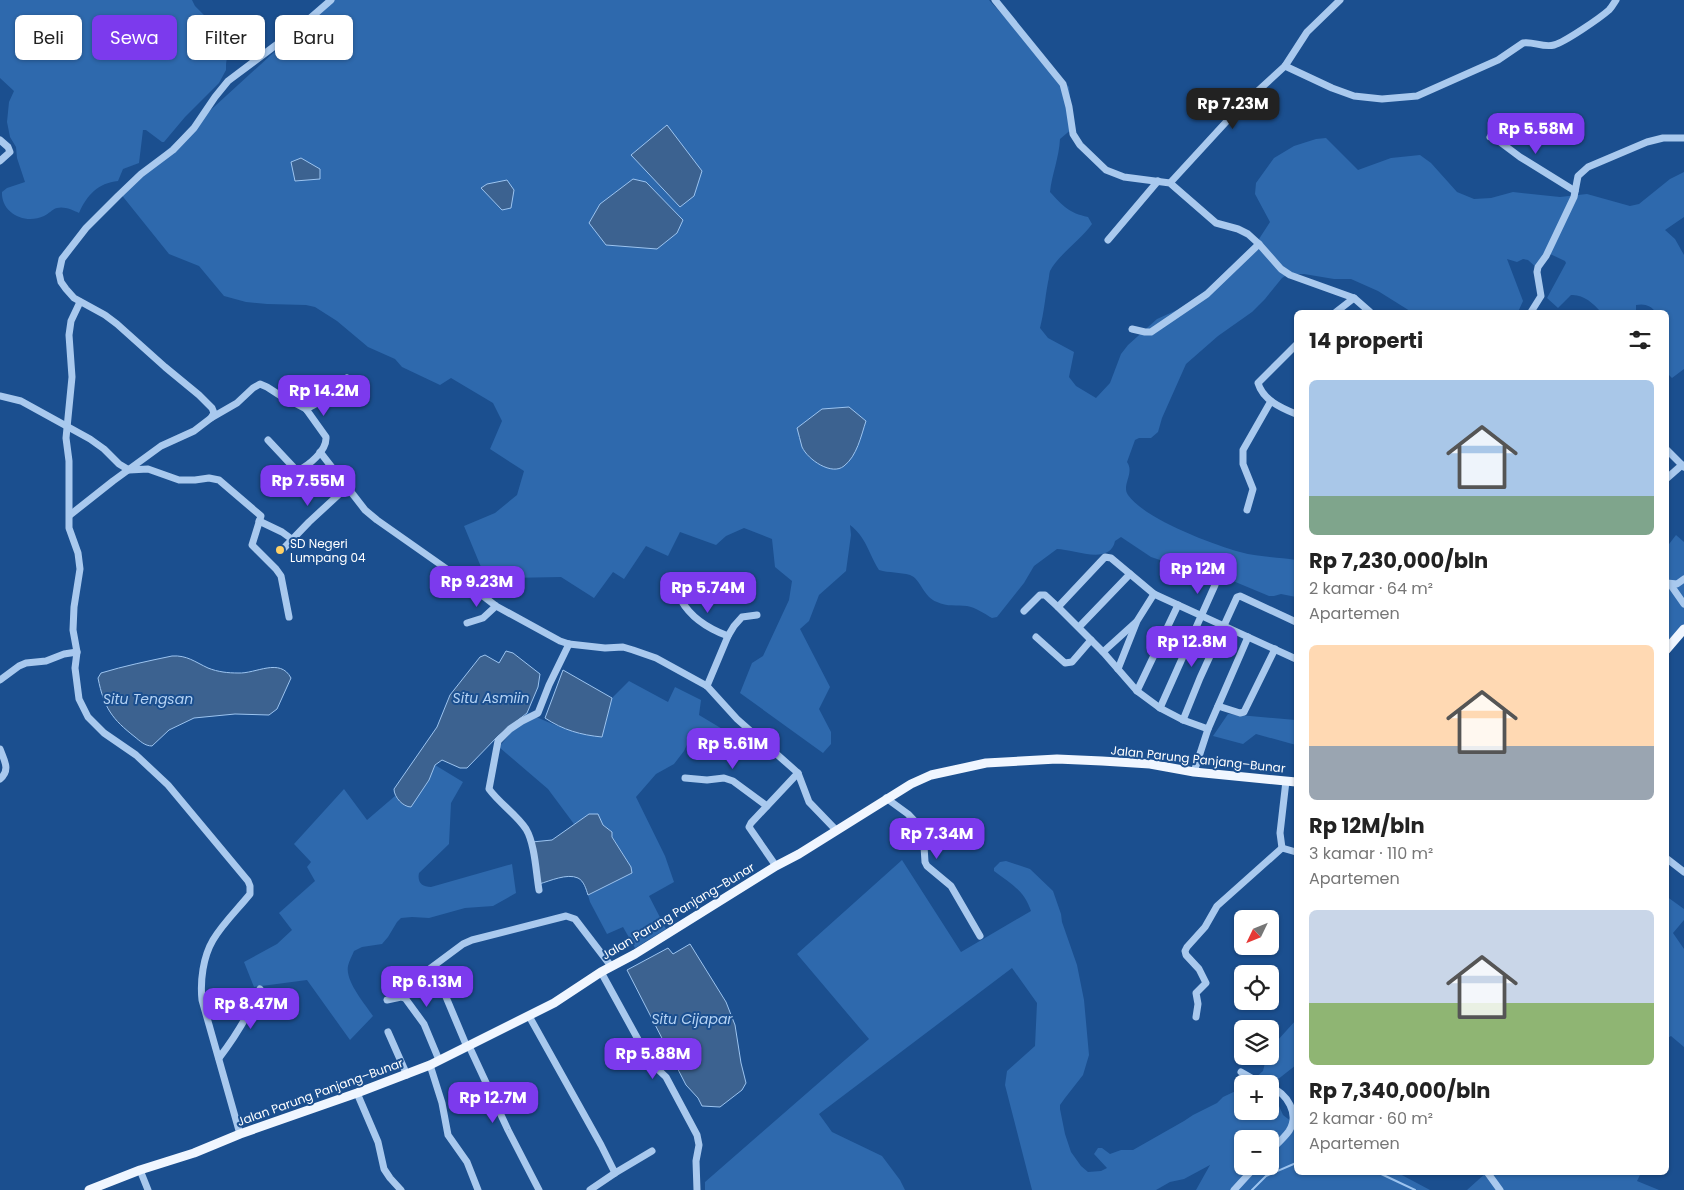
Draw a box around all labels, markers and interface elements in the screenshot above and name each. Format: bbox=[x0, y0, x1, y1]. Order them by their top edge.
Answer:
chip: Beli bbox=[15, 15, 82, 60]
chip: Sewa bbox=[92, 15, 177, 60]
chip: Filter bbox=[187, 15, 265, 60]
chip: Baru bbox=[275, 15, 353, 60]
pin: Rp 7.23M bbox=[1181, 88, 1285, 130]
text: Rp 7.23M bbox=[1197, 92, 1269, 115]
pin: Rp 5.58M bbox=[1484, 112, 1588, 155]
text: Rp 5.58M bbox=[1498, 117, 1574, 140]
text: 14 properti bbox=[1309, 326, 1423, 355]
icon: filters bbox=[1626, 326, 1654, 354]
pin: Rp 14.2M bbox=[272, 374, 376, 417]
text: Rp 14.2M bbox=[289, 379, 359, 402]
icon: home bbox=[1437, 412, 1527, 502]
pin: Rp 7.55M bbox=[256, 464, 360, 507]
text: Rp 7.55M bbox=[271, 469, 345, 492]
place label: SD Negeri Lumpang 04 bbox=[290, 535, 366, 566]
marker: SD Negeri Lumpang 04 bbox=[274, 544, 286, 556]
text: Rp 7,230,000/bln bbox=[1309, 546, 1488, 575]
pin: Rp 12M bbox=[1157, 552, 1239, 595]
text: Rp 12M bbox=[1171, 557, 1225, 580]
pin: Rp 9.23M bbox=[425, 566, 529, 608]
text: Rp 9.23M bbox=[441, 570, 513, 593]
pin: Rp 5.74M bbox=[656, 572, 760, 614]
text: Rp 5.74M bbox=[671, 576, 745, 599]
text: 2 kamar · 64 m² bbox=[1309, 577, 1433, 600]
text: Apartemen bbox=[1309, 602, 1400, 625]
pin: Rp 12.8M bbox=[1140, 626, 1244, 668]
text: Rp 12.8M bbox=[1157, 630, 1227, 653]
icon: home bbox=[1437, 677, 1527, 767]
water label: Situ Asmiin bbox=[453, 688, 529, 708]
water label: Situ Tengsan bbox=[103, 689, 193, 709]
pin: Rp 5.61M bbox=[681, 728, 785, 770]
text: Rp 5.61M bbox=[698, 732, 768, 755]
street label: Jalan Parung Panjang–Bunar bbox=[1110, 741, 1287, 777]
text: Rp 12M/bln bbox=[1309, 811, 1425, 840]
pin: Rp 7.34M bbox=[885, 818, 989, 860]
text: Rp 7.34M bbox=[901, 822, 973, 845]
text: 3 kamar · 110 m² bbox=[1309, 842, 1433, 865]
street label: Jalan Parung Panjang–Bunar bbox=[598, 858, 758, 964]
text: Apartemen bbox=[1309, 867, 1400, 890]
north arrow bbox=[1234, 910, 1279, 955]
map controls bbox=[1234, 910, 1279, 1175]
icon: home bbox=[1437, 942, 1527, 1032]
button: locate bbox=[1234, 965, 1279, 1010]
pin: Rp 6.13M bbox=[375, 966, 479, 1008]
text: Rp 6.13M bbox=[392, 970, 462, 993]
pin: Rp 8.47M bbox=[199, 988, 303, 1030]
text: Rp 8.47M bbox=[214, 992, 288, 1015]
water label: Situ Cijapar bbox=[651, 1009, 733, 1029]
button: layers bbox=[1234, 1020, 1279, 1065]
pin: Rp 5.88M bbox=[601, 1038, 705, 1080]
text: Rp 5.88M bbox=[615, 1042, 691, 1065]
street label: Jalan Parung Panjang–Bunar bbox=[235, 1054, 406, 1130]
button: + bbox=[1234, 1075, 1279, 1120]
text: Rp 7,340,000/bln bbox=[1309, 1076, 1491, 1105]
pin: Rp 12.7M bbox=[441, 1082, 545, 1124]
text: Rp 12.7M bbox=[459, 1086, 527, 1109]
text: 2 kamar · 60 m² bbox=[1309, 1107, 1433, 1130]
button: − bbox=[1234, 1130, 1279, 1175]
text: Apartemen bbox=[1309, 1132, 1400, 1155]

